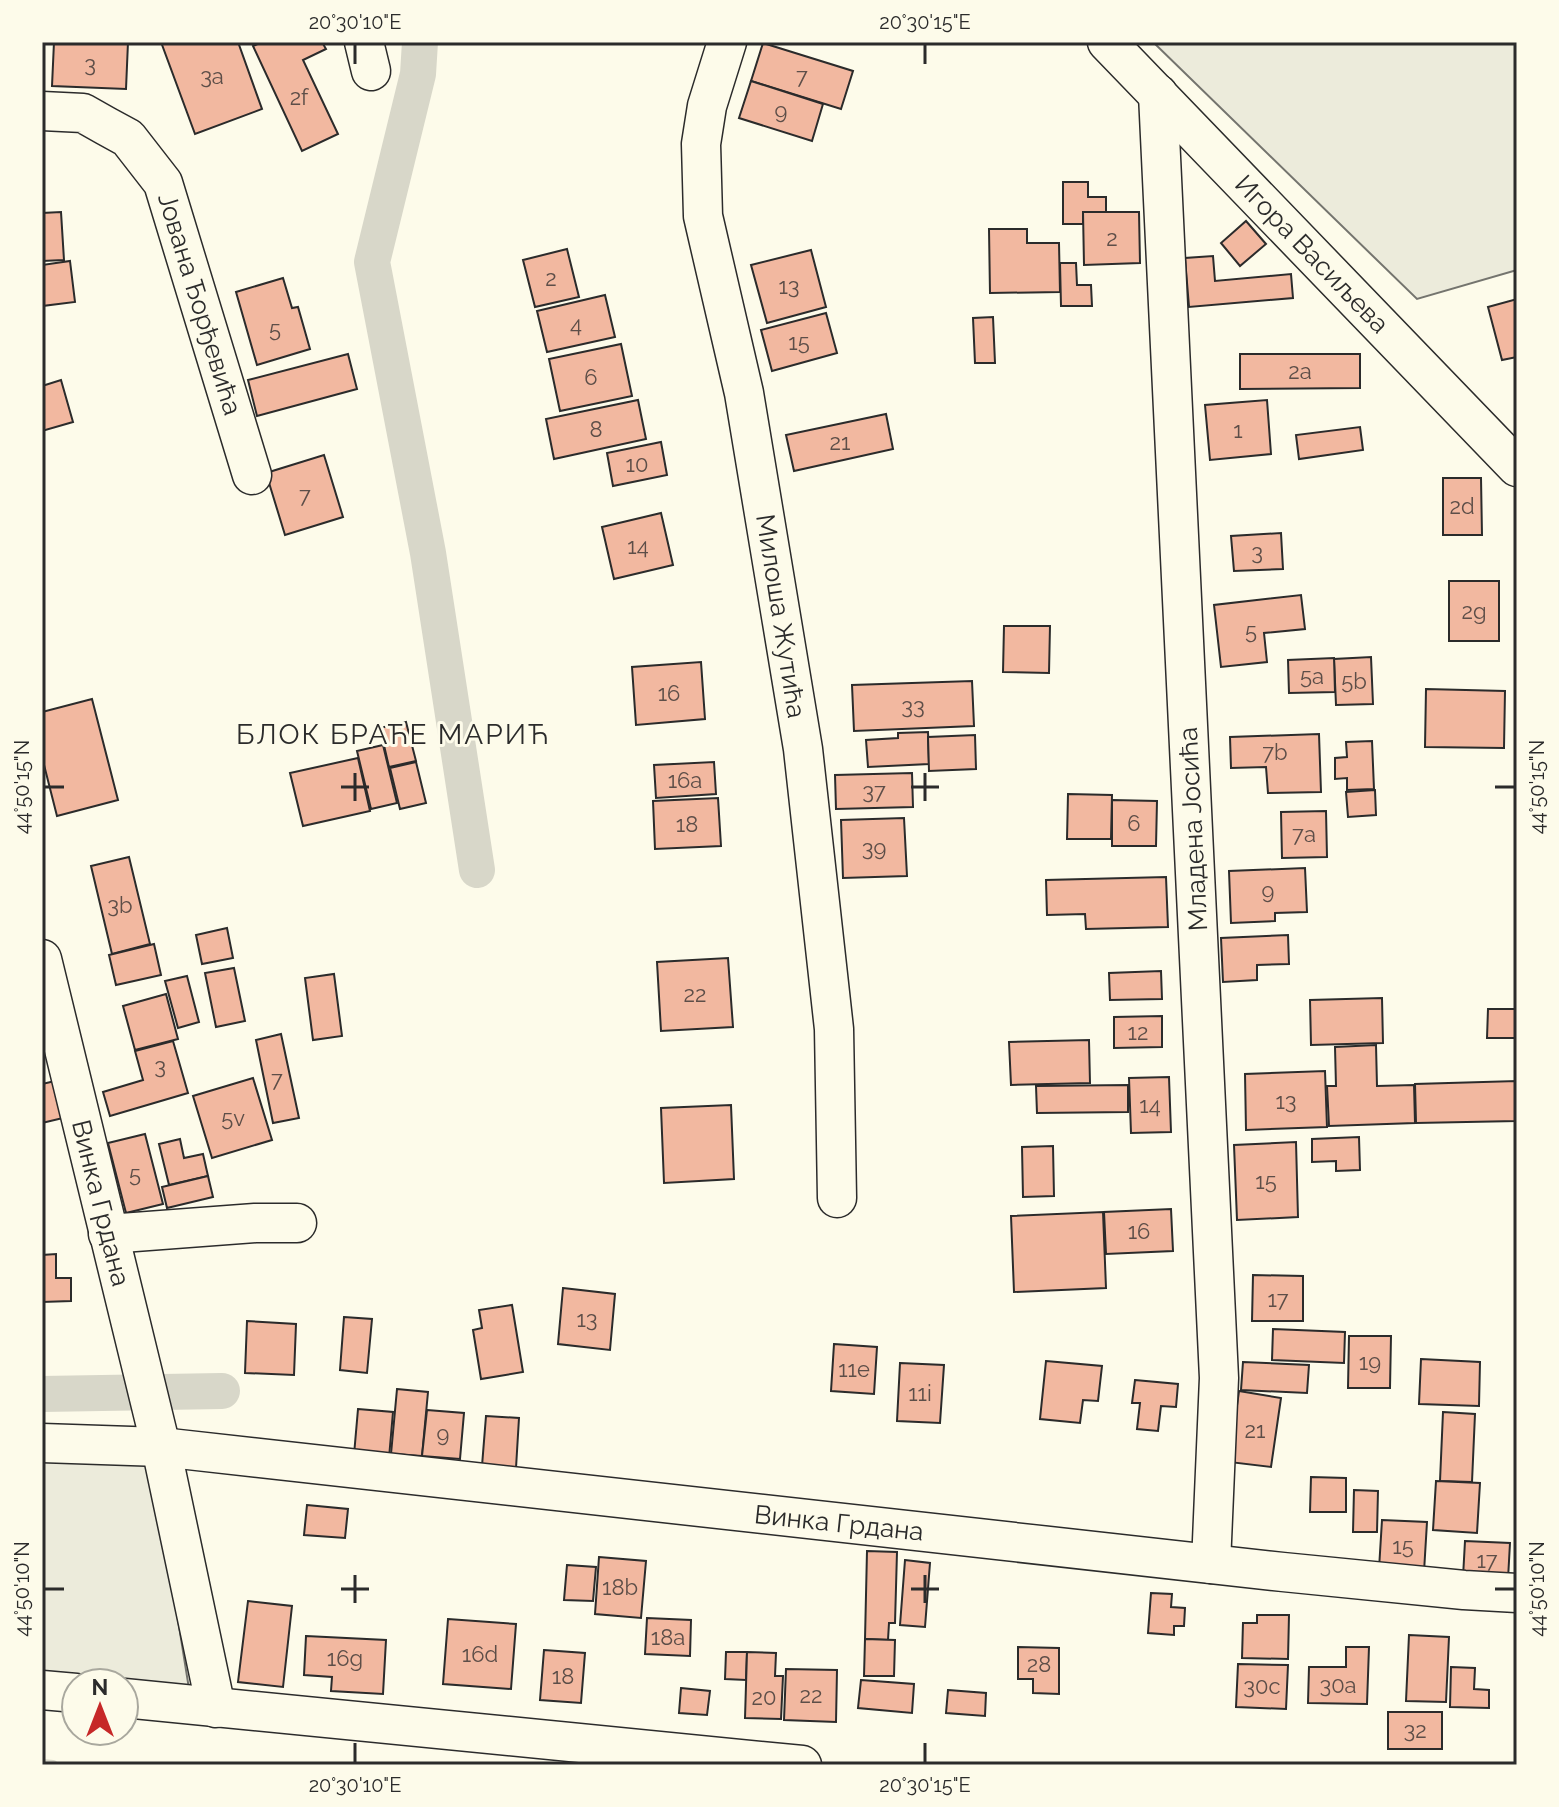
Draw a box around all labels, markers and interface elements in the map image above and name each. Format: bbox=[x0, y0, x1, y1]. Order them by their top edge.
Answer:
text: 20°30'10"E bbox=[309, 10, 401, 34]
text: 20°30'15"E bbox=[879, 10, 971, 34]
house number: 3 bbox=[84, 51, 96, 77]
house number: 3a bbox=[200, 63, 224, 89]
house number: 7 bbox=[796, 63, 808, 89]
house number: 2f bbox=[290, 84, 309, 110]
house number: 9 bbox=[775, 98, 787, 124]
street label: Игора Васиљева bbox=[1229, 169, 1395, 339]
street label: Јована Ђорђевића bbox=[152, 189, 248, 419]
house number: 2 bbox=[1106, 225, 1118, 251]
house number: 2 bbox=[545, 265, 557, 291]
house number: 13 bbox=[778, 273, 800, 299]
house number: 4 bbox=[570, 311, 582, 337]
house number: 5 bbox=[269, 316, 281, 342]
house number: 15 bbox=[788, 329, 810, 355]
house number: 2a bbox=[1288, 358, 1312, 384]
house number: 6 bbox=[584, 364, 598, 390]
house number: 8 bbox=[589, 416, 603, 442]
house number: 1 bbox=[1233, 417, 1243, 443]
house number: 21 bbox=[830, 429, 850, 455]
house number: 10 bbox=[626, 451, 648, 477]
house number: 7 bbox=[299, 482, 311, 508]
house number: 2d bbox=[1449, 493, 1475, 519]
street label: Милоша Жутића bbox=[750, 512, 812, 720]
house number: 14 bbox=[627, 533, 649, 559]
house number: 3 bbox=[1251, 539, 1263, 565]
house number: 2g bbox=[1461, 598, 1487, 624]
house number: 5 bbox=[1245, 618, 1257, 644]
house number: 5a bbox=[1300, 663, 1324, 689]
house number: 5b bbox=[1341, 668, 1367, 694]
house number: 16 bbox=[658, 680, 680, 706]
house number: 33 bbox=[901, 693, 925, 719]
district label: БЛОК БРАЋЕ МАРИЋ bbox=[236, 718, 550, 751]
street label: Младена Јосића bbox=[1173, 726, 1213, 932]
house number: 7b bbox=[1262, 739, 1288, 765]
text: 44°50'15"N bbox=[10, 740, 34, 834]
text: 44°50'15"N bbox=[1525, 740, 1549, 834]
house number: 16a bbox=[668, 767, 702, 793]
house number: 37 bbox=[862, 778, 886, 804]
house number: 6 bbox=[1127, 810, 1141, 836]
house number: 18 bbox=[676, 811, 698, 837]
house number: 7a bbox=[1292, 821, 1316, 847]
house number: 39 bbox=[862, 835, 886, 861]
house number: 9 bbox=[1262, 878, 1274, 904]
house number: 3b bbox=[107, 892, 133, 918]
house number: 22 bbox=[684, 981, 706, 1007]
house number: 12 bbox=[1128, 1019, 1148, 1045]
house number: 3 bbox=[154, 1053, 166, 1079]
house number: 7 bbox=[271, 1066, 283, 1092]
house number: 13 bbox=[1275, 1088, 1297, 1114]
house number: 14 bbox=[1139, 1092, 1161, 1118]
house number: 5v bbox=[221, 1105, 245, 1131]
street label: Винка Грдана bbox=[66, 1117, 136, 1289]
house number: 5 bbox=[129, 1161, 141, 1187]
house number: 15 bbox=[1255, 1168, 1277, 1194]
house number: 16 bbox=[1128, 1218, 1150, 1244]
house number: 17 bbox=[1267, 1286, 1289, 1312]
house number: 13 bbox=[576, 1306, 598, 1332]
house number: 19 bbox=[1359, 1349, 1381, 1375]
house number: 11e bbox=[838, 1356, 870, 1382]
house number: 11i bbox=[908, 1380, 932, 1406]
house number: 21 bbox=[1245, 1417, 1265, 1443]
house number: 9 bbox=[437, 1421, 449, 1447]
street label: Винка Грдана bbox=[753, 1499, 925, 1547]
house number: 15 bbox=[1392, 1533, 1414, 1559]
text: 44°50'10"N bbox=[10, 1541, 34, 1637]
text: 44°50'10"N bbox=[1525, 1541, 1549, 1637]
house number: 17 bbox=[1476, 1547, 1498, 1573]
house number: 18b bbox=[602, 1574, 638, 1600]
house number: 18a bbox=[651, 1624, 685, 1650]
house number: 16d bbox=[462, 1641, 498, 1667]
house number: 16g bbox=[327, 1645, 363, 1671]
house number: 28 bbox=[1027, 1651, 1051, 1677]
house number: 18 bbox=[552, 1663, 574, 1689]
north arrow bbox=[60, 1667, 140, 1747]
house number: 30a bbox=[1319, 1672, 1357, 1698]
house number: 30c bbox=[1243, 1673, 1281, 1699]
text: N bbox=[92, 1674, 108, 1700]
house number: 22 bbox=[800, 1682, 822, 1708]
house number: 20 bbox=[752, 1684, 776, 1710]
house number: 32 bbox=[1403, 1717, 1427, 1743]
text: 20°30'10"E bbox=[309, 1773, 401, 1797]
text: 20°30'15"E bbox=[879, 1773, 971, 1797]

